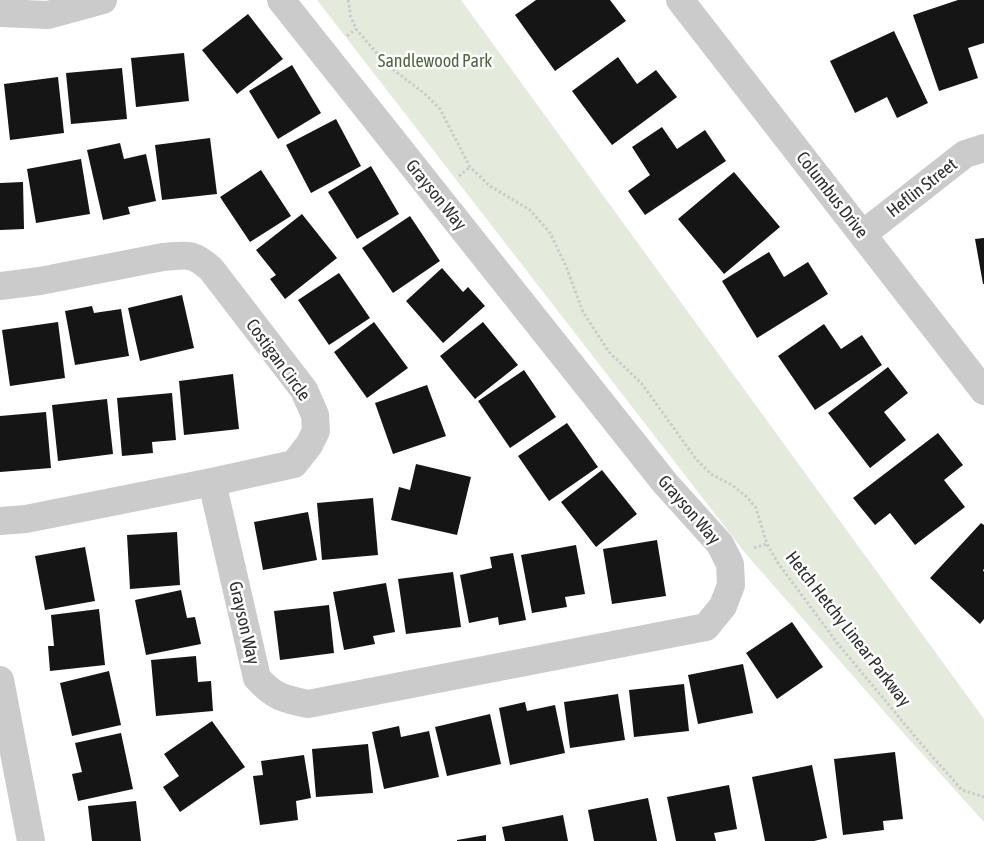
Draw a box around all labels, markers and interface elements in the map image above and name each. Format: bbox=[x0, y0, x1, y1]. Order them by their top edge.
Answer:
park label: Sandlewood Park bbox=[378, 50, 492, 72]
street label: Columbus Drive bbox=[791, 147, 873, 243]
street label: Heflin Street bbox=[883, 154, 961, 222]
street label: Grayson Way bbox=[401, 155, 471, 235]
street label: Costigan Circle bbox=[241, 315, 315, 405]
street label: Grayson Way bbox=[653, 471, 725, 549]
street label: Hetch Hetchy Linear Parkway bbox=[781, 547, 915, 711]
street label: Grayson Way bbox=[224, 579, 264, 667]

